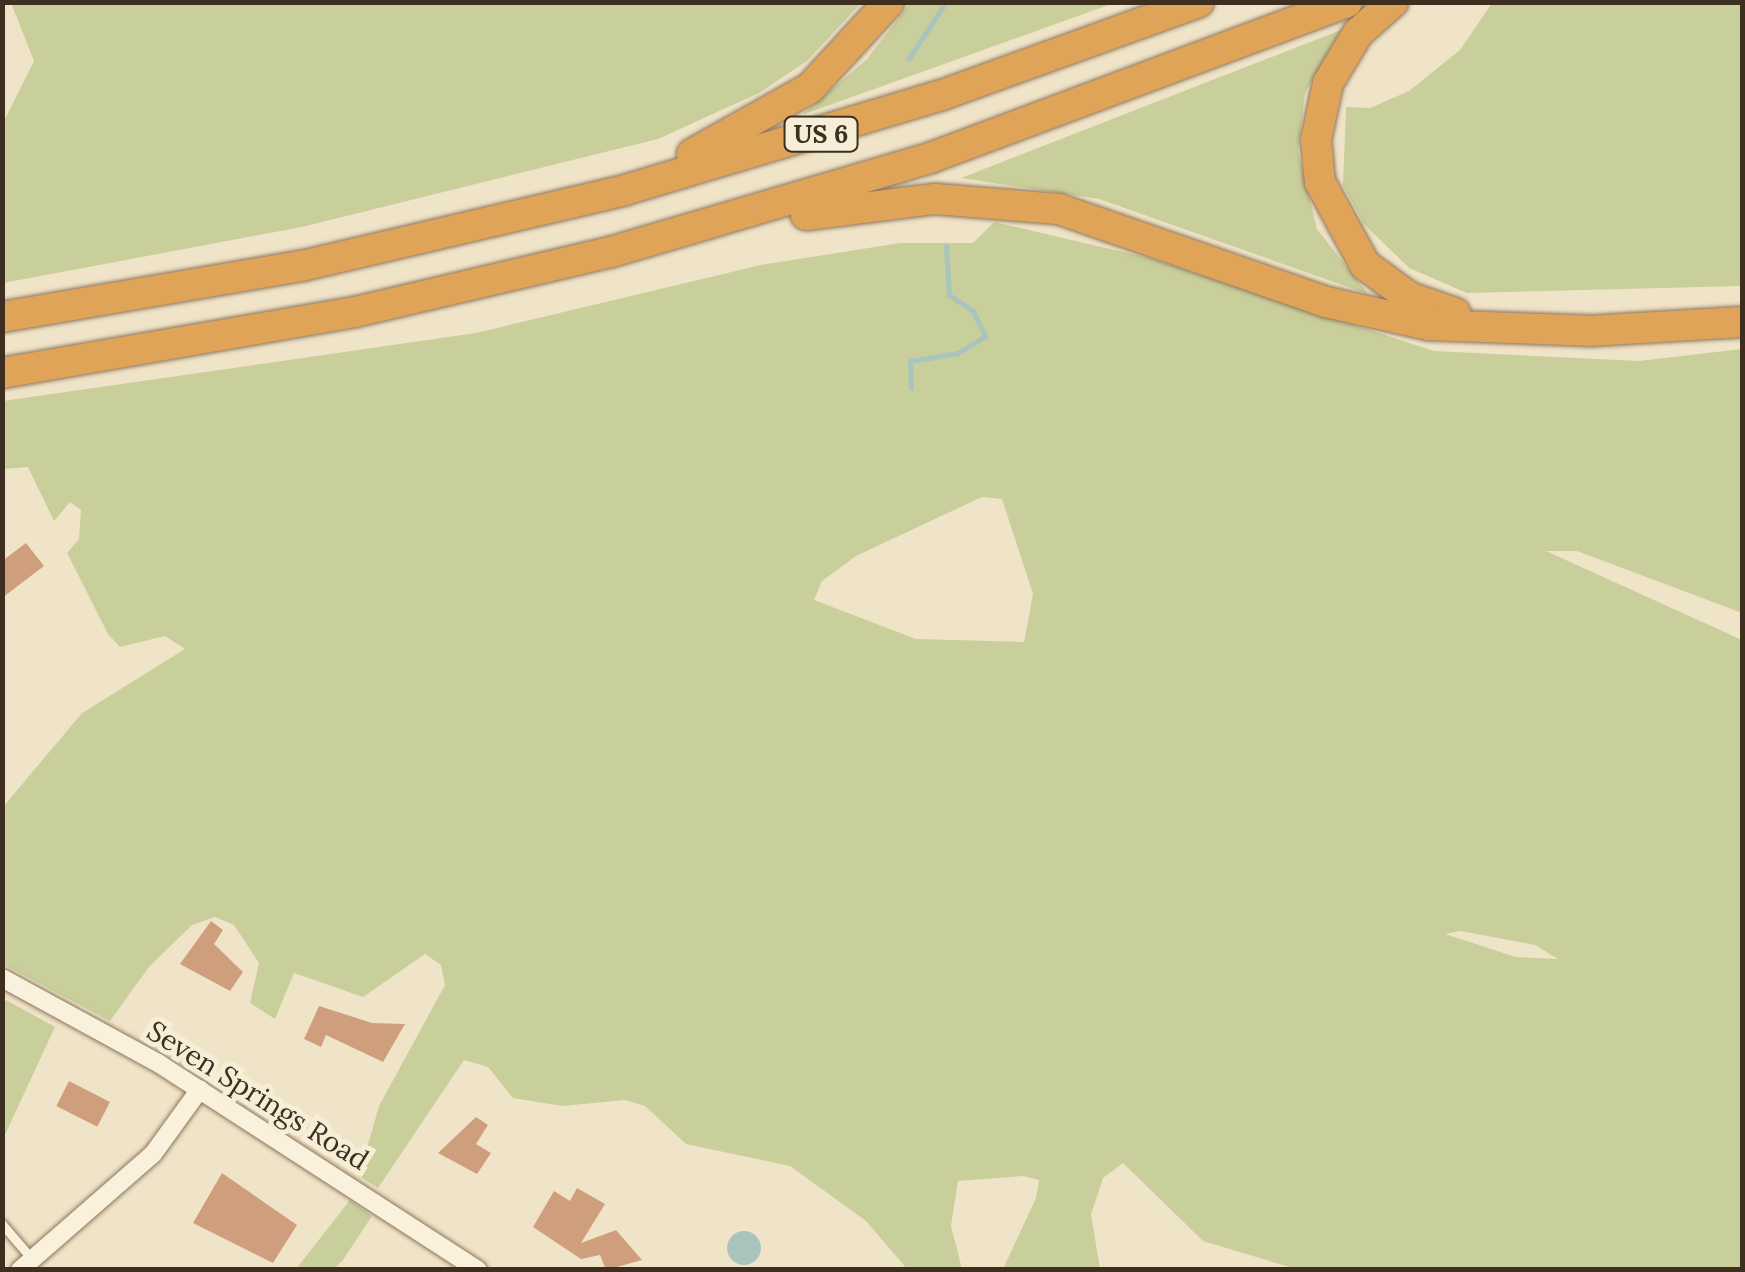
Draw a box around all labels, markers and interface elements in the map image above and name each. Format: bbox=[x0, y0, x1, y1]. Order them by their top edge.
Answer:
road number: US 6 bbox=[784, 114, 858, 154]
street label: Seven Springs Road bbox=[141, 1013, 375, 1177]

